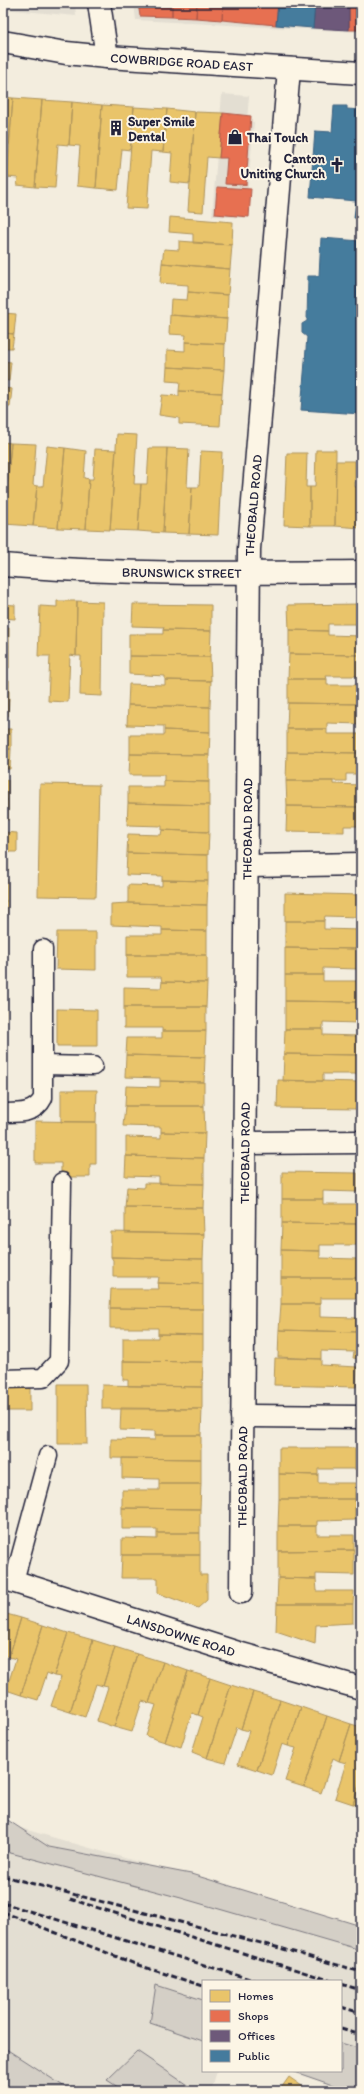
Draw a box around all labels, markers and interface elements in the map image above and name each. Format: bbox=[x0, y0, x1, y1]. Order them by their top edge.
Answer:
street label: COWBRIDGE ROAD EAST bbox=[110, 50, 254, 74]
place label: Super Smile Dental bbox=[128, 114, 195, 144]
building icon: Super Smile Dental bbox=[107, 119, 125, 137]
shop icon: Thai Touch bbox=[226, 128, 244, 146]
place label: Thai Touch bbox=[246, 130, 308, 145]
place label: Canton Uniting Church bbox=[240, 151, 326, 182]
church icon: Canton Uniting Church bbox=[328, 156, 346, 174]
street label: THEOBALD ROAD bbox=[242, 453, 265, 556]
street label: BRUNSWICK STREET bbox=[122, 564, 242, 581]
street label: THEOBALD ROAD bbox=[239, 778, 255, 880]
street label: THEOBALD ROAD bbox=[237, 1102, 253, 1204]
street label: THEOBALD ROAD bbox=[234, 1426, 250, 1528]
street label: LANSDOWNE ROAD bbox=[125, 1611, 237, 1660]
legend bbox=[202, 1980, 342, 2072]
text: Homes bbox=[238, 1989, 274, 2003]
text: Shops bbox=[238, 2009, 269, 2023]
text: Offices bbox=[238, 2029, 275, 2043]
text: Public bbox=[238, 2049, 270, 2063]

